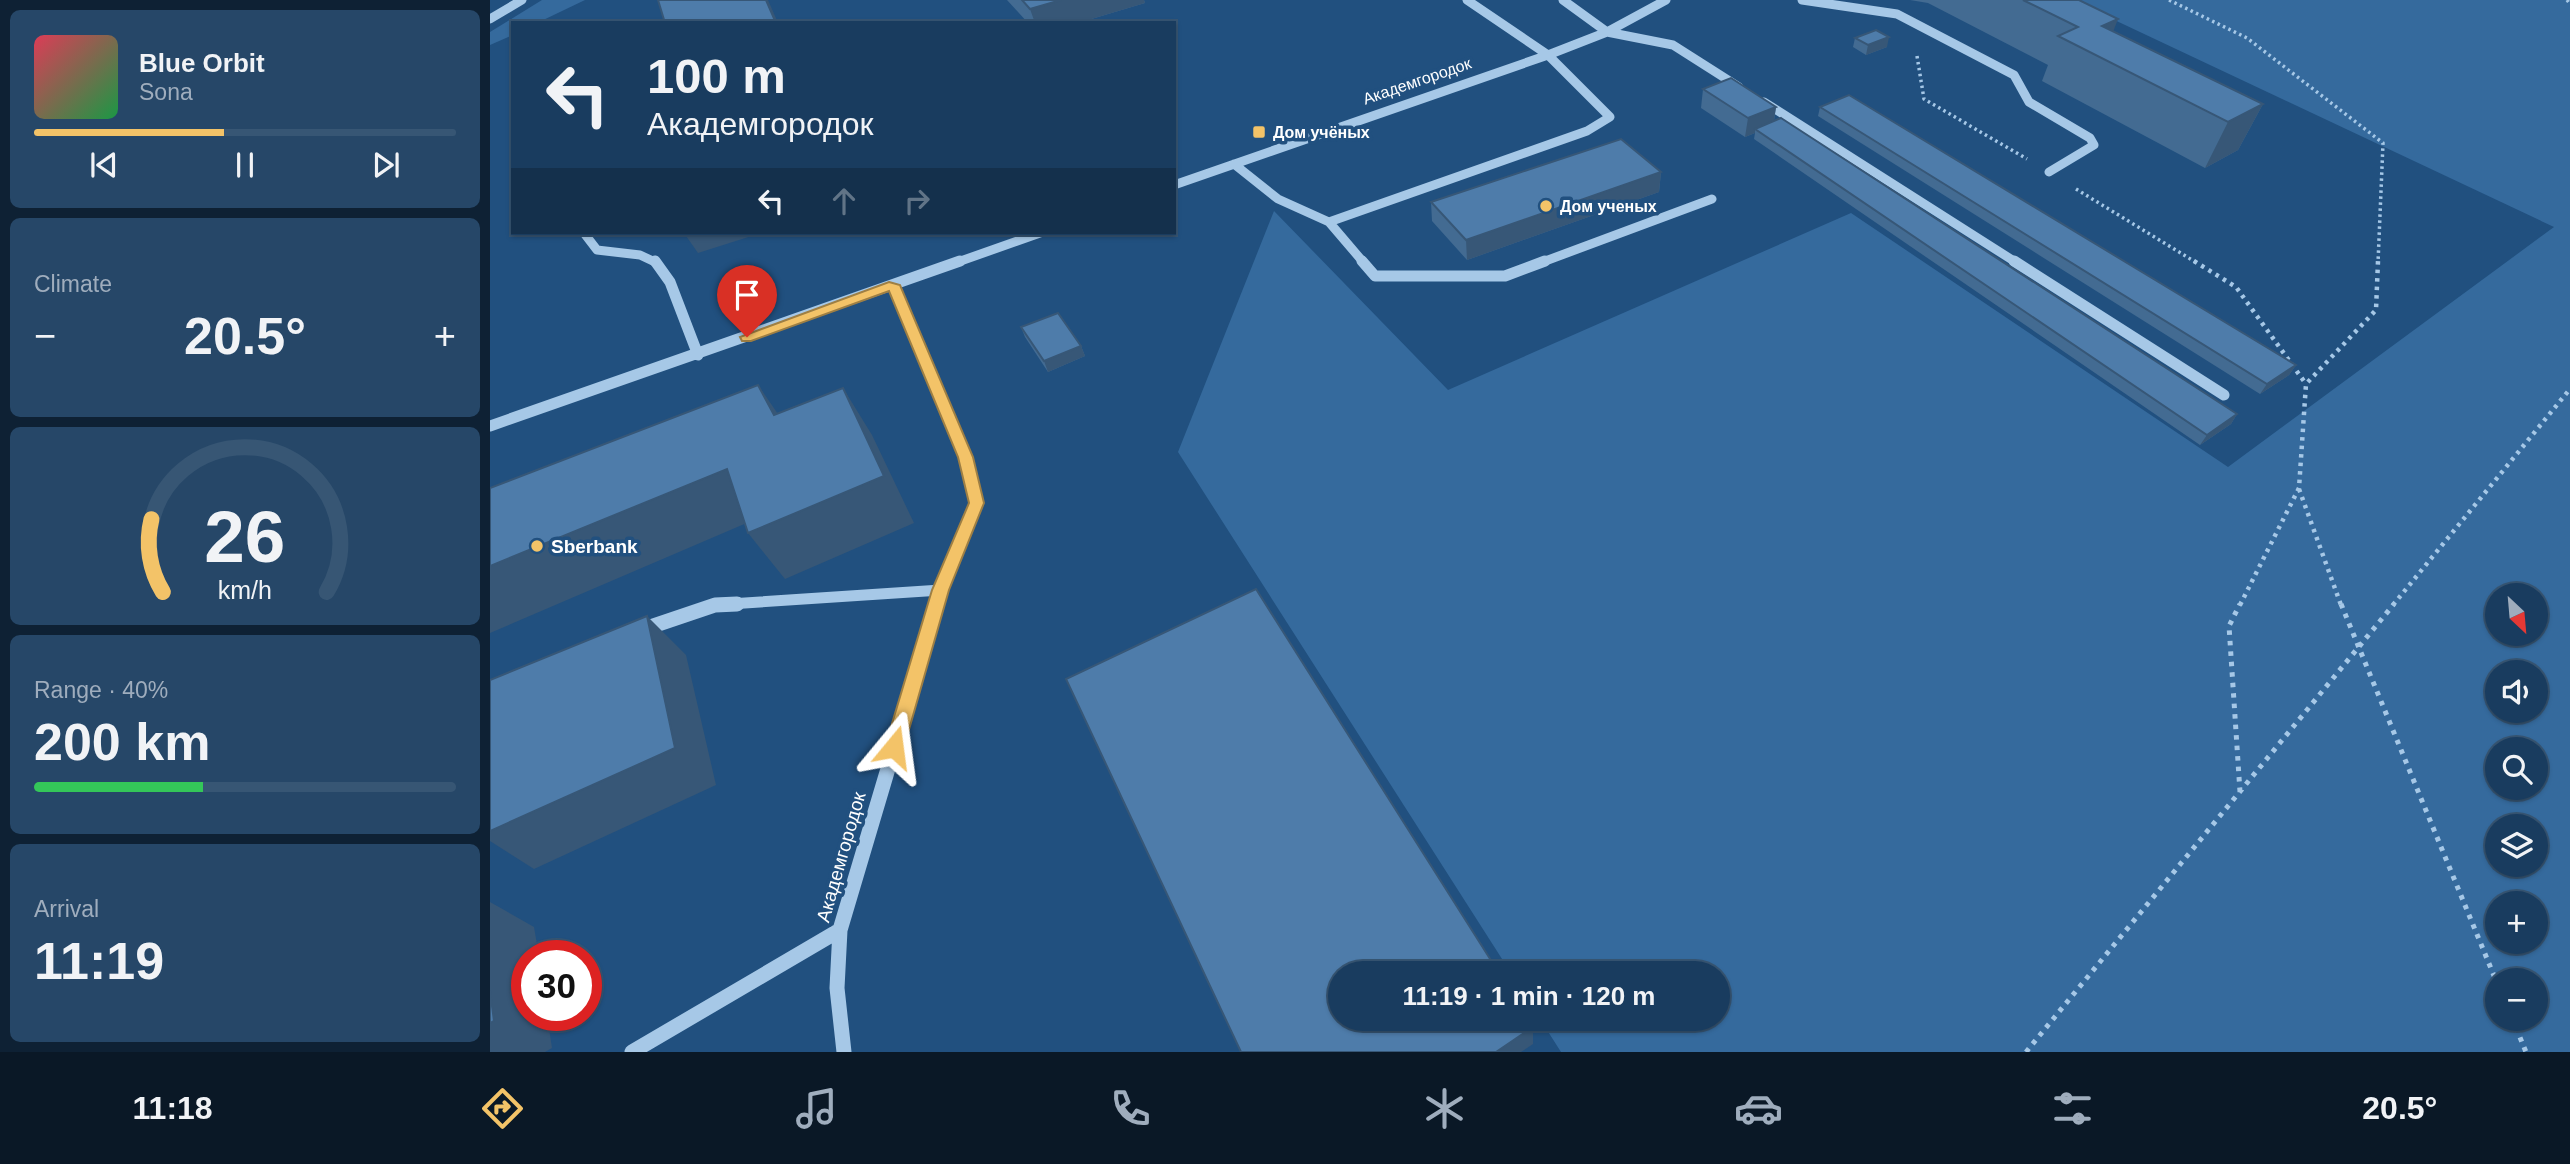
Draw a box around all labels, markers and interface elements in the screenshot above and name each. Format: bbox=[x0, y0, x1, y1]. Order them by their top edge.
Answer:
text: Blue Orbit bbox=[139, 48, 265, 78]
icon: left bbox=[532, 49, 623, 140]
text: 100 m bbox=[647, 49, 786, 103]
street label: Академгородок bbox=[1361, 54, 1474, 107]
text: Sona bbox=[139, 79, 193, 105]
text: Академгородок bbox=[647, 106, 873, 142]
marker: Дом учёных bbox=[1251, 124, 1267, 140]
place label: Дом учёных bbox=[1273, 124, 1370, 141]
icon: previous bbox=[85, 146, 123, 184]
icon: pause bbox=[226, 146, 264, 184]
icon: next bbox=[367, 146, 405, 184]
icon: left bbox=[752, 182, 790, 220]
icon: ahead bbox=[825, 182, 863, 220]
icon: right bbox=[898, 182, 936, 220]
marker: Дом ученых bbox=[1538, 198, 1554, 214]
place label: Дом ученых bbox=[1560, 198, 1657, 215]
pin bbox=[717, 265, 777, 337]
text: Climate bbox=[34, 271, 112, 297]
icon: arrive bbox=[728, 276, 766, 314]
text: 20.5° bbox=[184, 307, 306, 365]
text: − bbox=[34, 315, 56, 357]
text: + bbox=[434, 315, 456, 357]
text: 26 bbox=[205, 496, 285, 577]
place label: Sberbank bbox=[551, 536, 638, 557]
marker: Sberbank bbox=[529, 538, 545, 554]
text: km/h bbox=[218, 576, 272, 604]
north arrow bbox=[2485, 583, 2548, 646]
map controls bbox=[2485, 583, 2548, 1031]
button: sound bbox=[2485, 660, 2548, 723]
text: Range · 40% bbox=[34, 677, 168, 703]
position arrow bbox=[857, 710, 931, 784]
text: 200 km bbox=[34, 713, 210, 771]
button: search bbox=[2485, 737, 2548, 800]
street label: Академгородок bbox=[812, 789, 870, 925]
button: layers bbox=[2485, 814, 2548, 877]
button: + bbox=[2485, 891, 2548, 954]
text: Arrival bbox=[34, 896, 99, 922]
text: 11:19 bbox=[34, 932, 164, 990]
speed limit sign: 30 bbox=[511, 940, 602, 1031]
button: − bbox=[2485, 968, 2548, 1031]
text: 11:19 · 1 min · 120 m bbox=[1403, 981, 1655, 1011]
icon: directions bbox=[478, 1084, 527, 1133]
icon: music bbox=[792, 1084, 841, 1133]
icon: phone bbox=[1106, 1084, 1155, 1133]
icon: climate bbox=[1420, 1084, 1469, 1133]
icon: car bbox=[1734, 1084, 1783, 1133]
icon: filters bbox=[2048, 1084, 2097, 1133]
text: 11:18 bbox=[133, 1090, 213, 1126]
text: 20.5° bbox=[2362, 1090, 2437, 1126]

